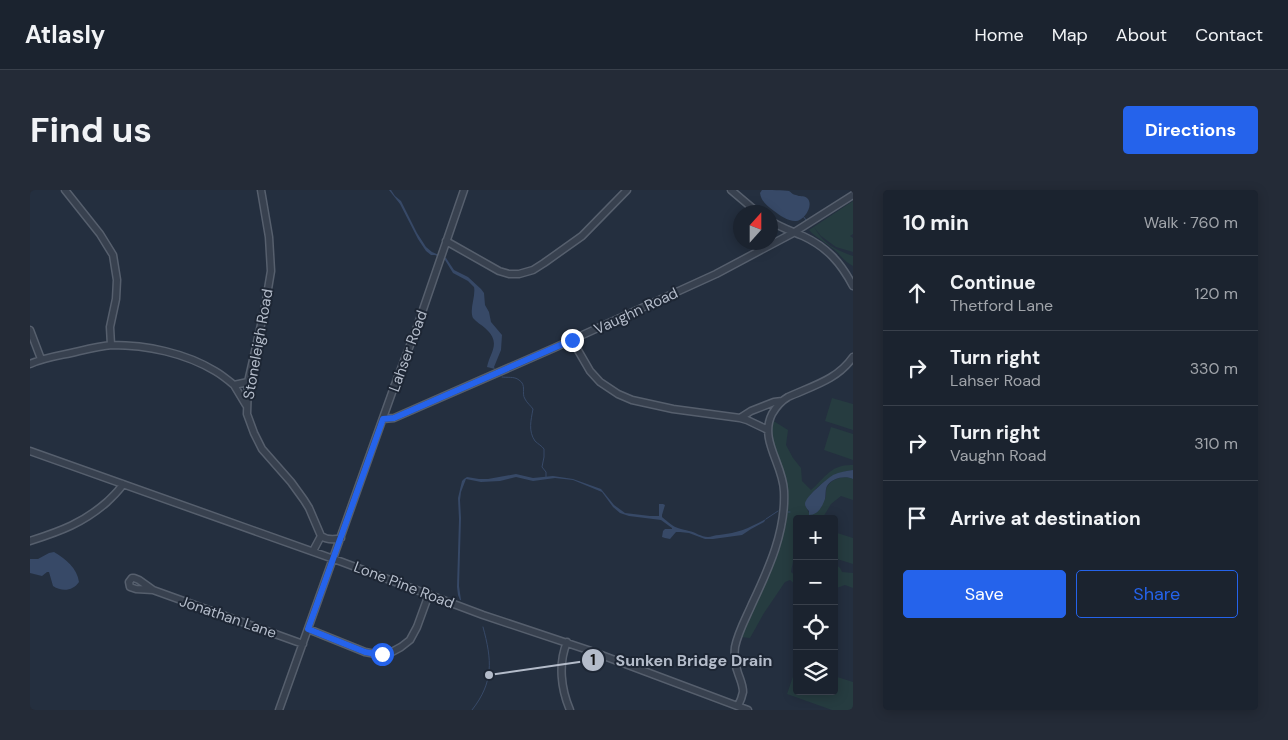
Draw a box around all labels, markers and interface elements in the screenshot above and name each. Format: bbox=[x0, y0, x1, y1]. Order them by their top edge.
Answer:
text: Atlasly bbox=[25, 19, 105, 50]
text: Home bbox=[974, 23, 1024, 47]
text: Map bbox=[1052, 23, 1088, 47]
text: About bbox=[1116, 23, 1167, 47]
text: Contact bbox=[1195, 23, 1263, 47]
button: Directions bbox=[1123, 106, 1258, 154]
text: Find us bbox=[30, 107, 152, 153]
north arrow bbox=[733, 205, 778, 250]
text: 10 min bbox=[903, 209, 969, 237]
text: Walk · 760 m bbox=[1144, 212, 1238, 233]
text: Continue bbox=[950, 270, 1036, 295]
icon: ahead bbox=[903, 279, 931, 307]
street label: Vaughn Road bbox=[591, 283, 681, 339]
text: 120 m bbox=[1194, 283, 1238, 304]
street label: Stoneleigh Road bbox=[238, 287, 278, 401]
text: Thetford Lane bbox=[950, 295, 1053, 316]
street label: Lahser Road bbox=[384, 308, 432, 394]
route end bbox=[561, 329, 584, 352]
text: Turn right bbox=[950, 345, 1040, 370]
icon: right bbox=[903, 354, 931, 382]
text: 330 m bbox=[1190, 358, 1238, 379]
text: Lahser Road bbox=[950, 370, 1041, 391]
text: Turn right bbox=[950, 420, 1040, 445]
icon: right bbox=[903, 429, 931, 457]
text: 310 m bbox=[1194, 433, 1238, 454]
text: Vaughn Road bbox=[950, 445, 1047, 466]
icon: arrive bbox=[903, 504, 931, 532]
text: Arrive at destination bbox=[950, 506, 1141, 531]
map controls bbox=[793, 515, 838, 695]
button: + bbox=[793, 515, 838, 560]
street label: Lone Pine Road bbox=[351, 557, 457, 613]
button: − bbox=[793, 560, 838, 605]
button: Save bbox=[903, 570, 1066, 618]
button: Share bbox=[1076, 570, 1238, 618]
street label: Jonathan Lane bbox=[177, 591, 279, 643]
button: locate bbox=[793, 605, 838, 650]
route start bbox=[371, 643, 394, 666]
callout: Sunken Bridge Drain bbox=[580, 645, 782, 676]
text: 1 bbox=[590, 650, 596, 670]
text: Sunken Bridge Drain bbox=[616, 650, 772, 671]
button: layers bbox=[793, 650, 838, 695]

